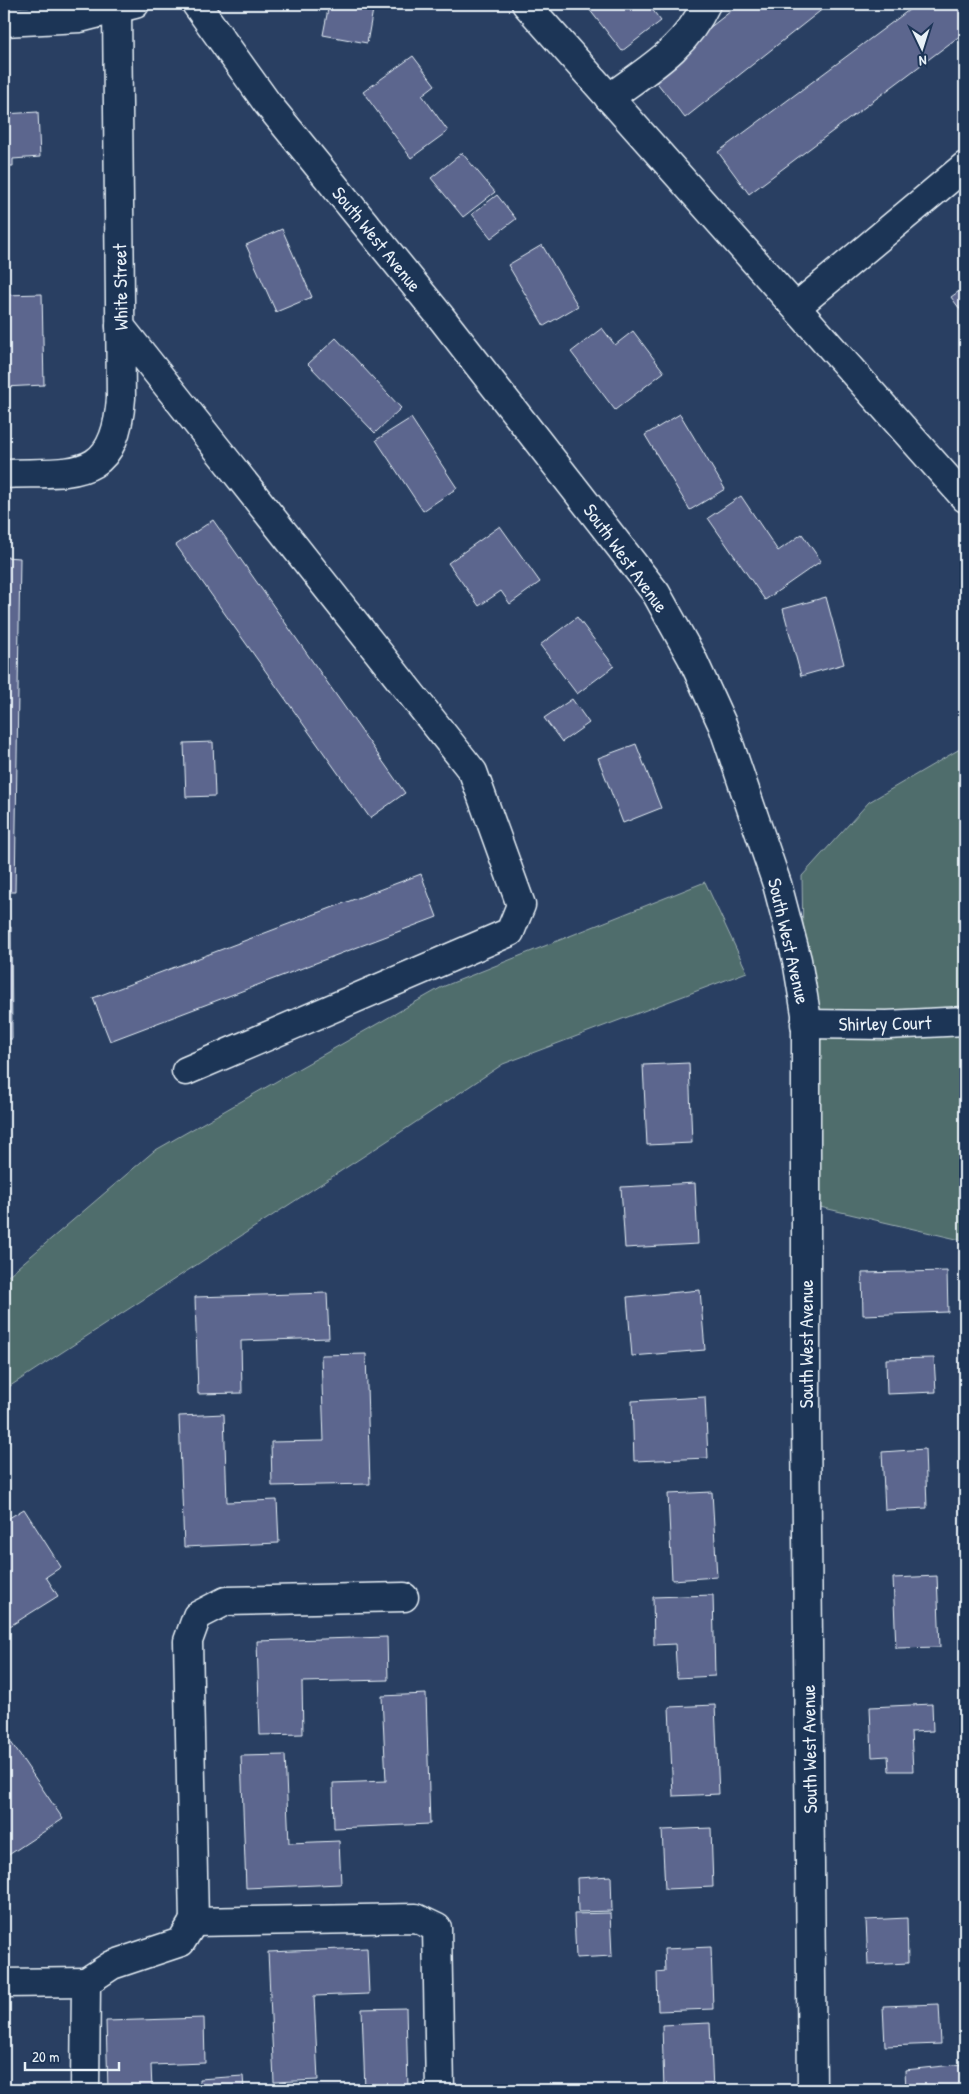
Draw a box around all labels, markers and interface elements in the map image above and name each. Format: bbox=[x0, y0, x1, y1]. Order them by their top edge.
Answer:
north arrow bbox=[896, 22, 946, 72]
text: N bbox=[918, 52, 927, 71]
street label: South West Avenue bbox=[326, 181, 428, 297]
street label: White Street bbox=[106, 243, 134, 331]
street label: South West Avenue bbox=[578, 498, 675, 618]
street label: South West Avenue bbox=[762, 875, 816, 1007]
street label: Shirley Court bbox=[838, 1009, 932, 1037]
street label: South West Avenue bbox=[793, 1279, 819, 1408]
street label: South West Avenue bbox=[795, 1684, 823, 1813]
scale bar bbox=[25, 2039, 119, 2071]
text: 20 m bbox=[32, 2046, 59, 2067]

